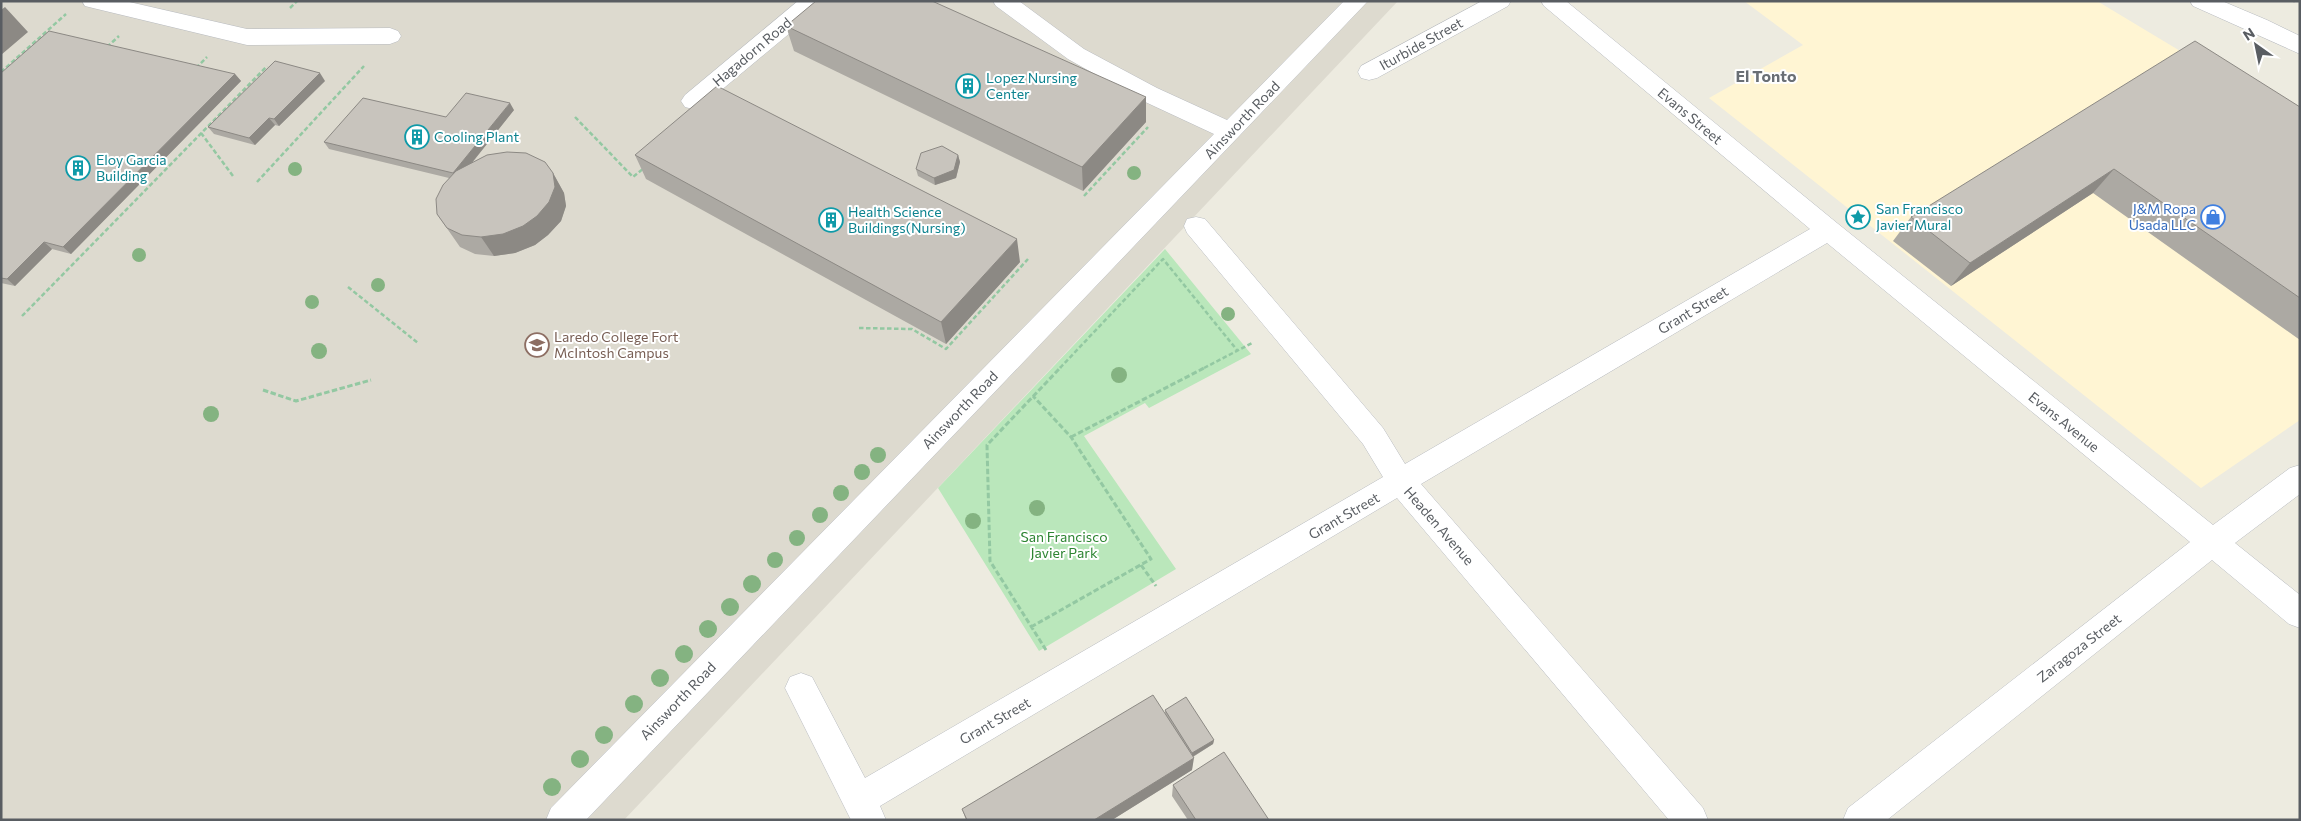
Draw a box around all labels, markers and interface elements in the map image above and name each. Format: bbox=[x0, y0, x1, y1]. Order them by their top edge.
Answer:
street label: Hagadorn Road bbox=[709, 14, 795, 90]
street label: Iturbide Street bbox=[1376, 14, 1466, 73]
north arrow bbox=[2231, 20, 2281, 70]
text: N bbox=[2240, 24, 2258, 44]
district label: El Tonto bbox=[1735, 66, 1797, 85]
place label: Lopez Nursing Center bbox=[986, 69, 1077, 102]
building icon: Lopez Nursing Center bbox=[955, 73, 981, 99]
street label: Ainsworth Road bbox=[1200, 77, 1283, 162]
street label: Evans Street bbox=[1655, 84, 1726, 148]
building icon: Cooling Plant bbox=[404, 124, 430, 150]
place label: Cooling Plant bbox=[434, 128, 519, 145]
place label: Eloy Garcia Building bbox=[96, 151, 167, 184]
building icon: Eloy Garcia Building bbox=[65, 155, 91, 181]
place label: San Francisco Javier Mural bbox=[1876, 200, 1963, 233]
place label: J&M Ropa Usada LLC bbox=[2129, 200, 2196, 233]
place label: Health Science Buildings(Nursing) bbox=[848, 203, 966, 236]
place icon: San Francisco Javier Mural bbox=[1845, 204, 1871, 230]
shop icon: J&M Ropa Usada LLC bbox=[2200, 204, 2226, 230]
building icon: Health Science Buildings(Nursing) bbox=[818, 207, 844, 233]
street label: Grant Street bbox=[1654, 282, 1731, 337]
place label: Laredo College Fort McIntosh Campus bbox=[554, 328, 679, 361]
school or university icon: Laredo College Fort McIntosh Campus bbox=[524, 332, 550, 358]
street label: Ainsworth Road bbox=[918, 367, 1001, 452]
street label: Evans Avenue bbox=[2025, 388, 2103, 455]
street label: Headen Avenue bbox=[1401, 483, 1478, 568]
street label: Grant Street bbox=[1305, 488, 1382, 543]
park label: San Francisco Javier Park bbox=[1020, 528, 1108, 561]
street label: Zaragoza Street bbox=[2033, 609, 2124, 686]
street label: Ainsworth Road bbox=[636, 658, 719, 743]
street label: Grant Street bbox=[956, 693, 1033, 748]

